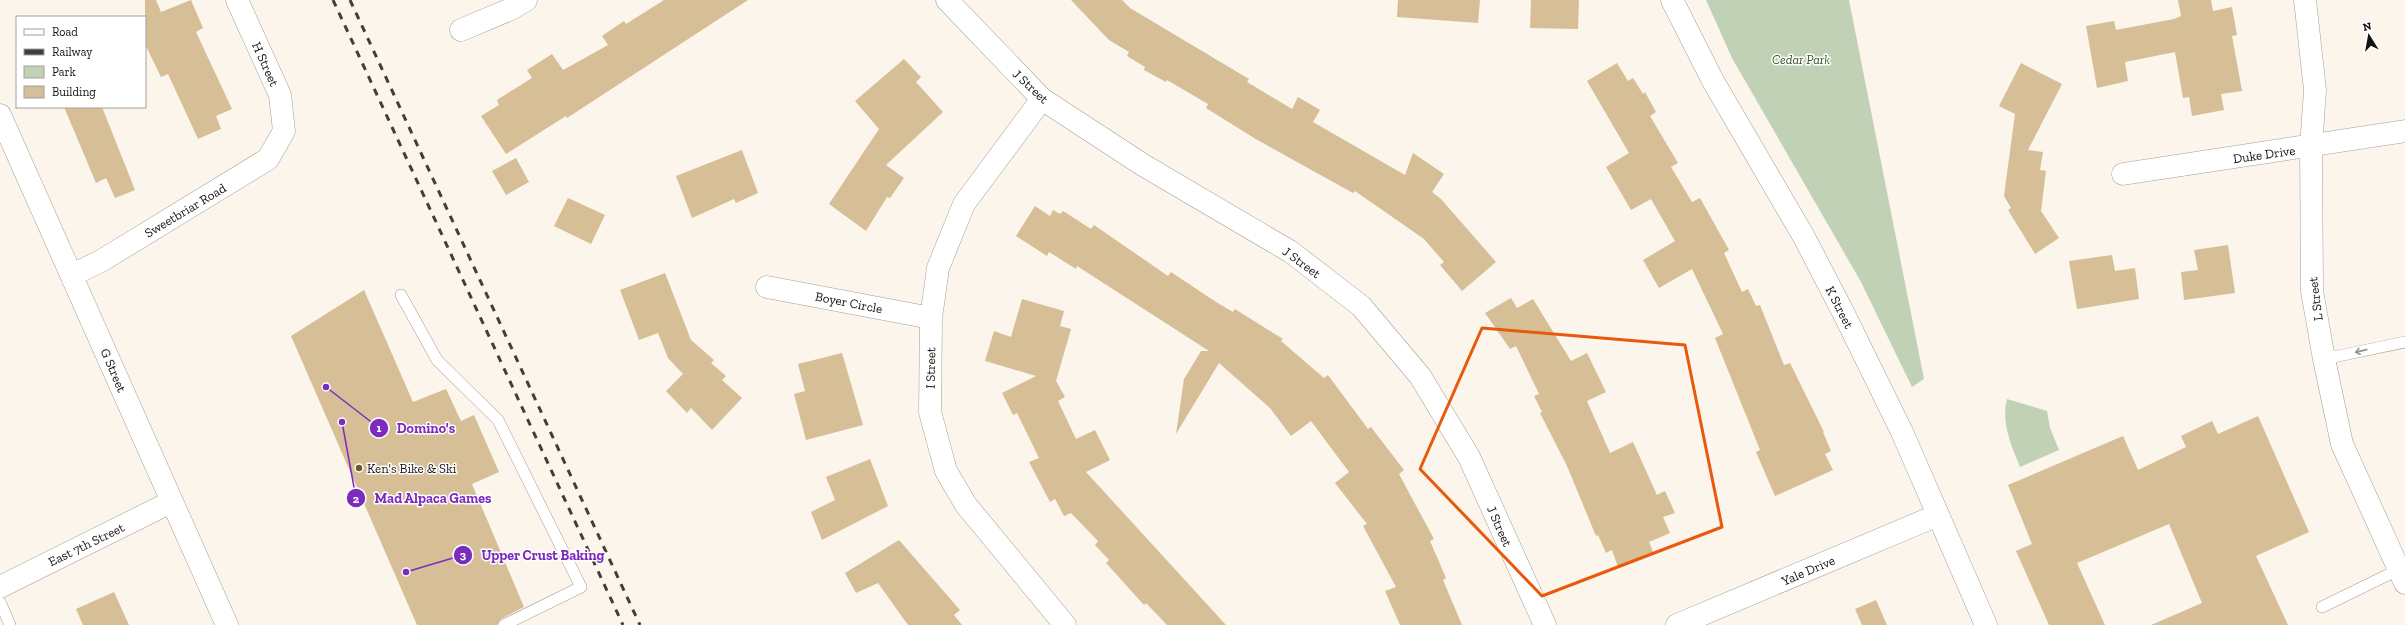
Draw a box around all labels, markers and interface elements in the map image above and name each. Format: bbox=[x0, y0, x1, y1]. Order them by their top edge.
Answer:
legend bbox=[16, 16, 146, 108]
north arrow bbox=[2349, 16, 2389, 56]
text: N bbox=[2362, 19, 2373, 34]
text: Road bbox=[52, 25, 78, 39]
street label: H Street bbox=[249, 40, 282, 89]
text: Railway bbox=[52, 45, 93, 59]
park label: Cedar Park bbox=[1772, 52, 1830, 67]
text: Park bbox=[52, 65, 77, 79]
street label: J Street bbox=[1010, 66, 1052, 107]
text: Building bbox=[52, 85, 96, 99]
street label: Duke Drive bbox=[2232, 143, 2296, 166]
street label: Sweetbriar Road bbox=[142, 180, 229, 241]
street label: J Street bbox=[1280, 244, 1324, 281]
street label: L Street bbox=[2305, 276, 2326, 322]
street label: K Street bbox=[1823, 284, 1857, 331]
street label: Boyer Circle bbox=[814, 289, 884, 316]
street label: G Street bbox=[98, 346, 130, 395]
street label: I Street bbox=[923, 347, 938, 389]
one-way arrow bbox=[2355, 348, 2368, 356]
callout: Domino's bbox=[369, 415, 463, 441]
text: Domino's bbox=[397, 420, 456, 437]
text: 1 bbox=[377, 421, 382, 435]
place label: Ken's Bike & Ski bbox=[367, 461, 457, 476]
marker: Ken's Bike & Ski bbox=[354, 463, 364, 473]
callout: Mad Alpaca Games bbox=[346, 485, 499, 511]
text: Mad Alpaca Games bbox=[375, 490, 492, 507]
text: 2 bbox=[353, 492, 360, 506]
street label: J Street bbox=[1484, 503, 1515, 549]
street label: East 7th Street bbox=[46, 520, 127, 569]
callout: Upper Crust Baking bbox=[453, 542, 612, 568]
text: Upper Crust Baking bbox=[481, 547, 605, 564]
text: 3 bbox=[460, 548, 467, 562]
street label: Yale Drive bbox=[1778, 553, 1837, 589]

